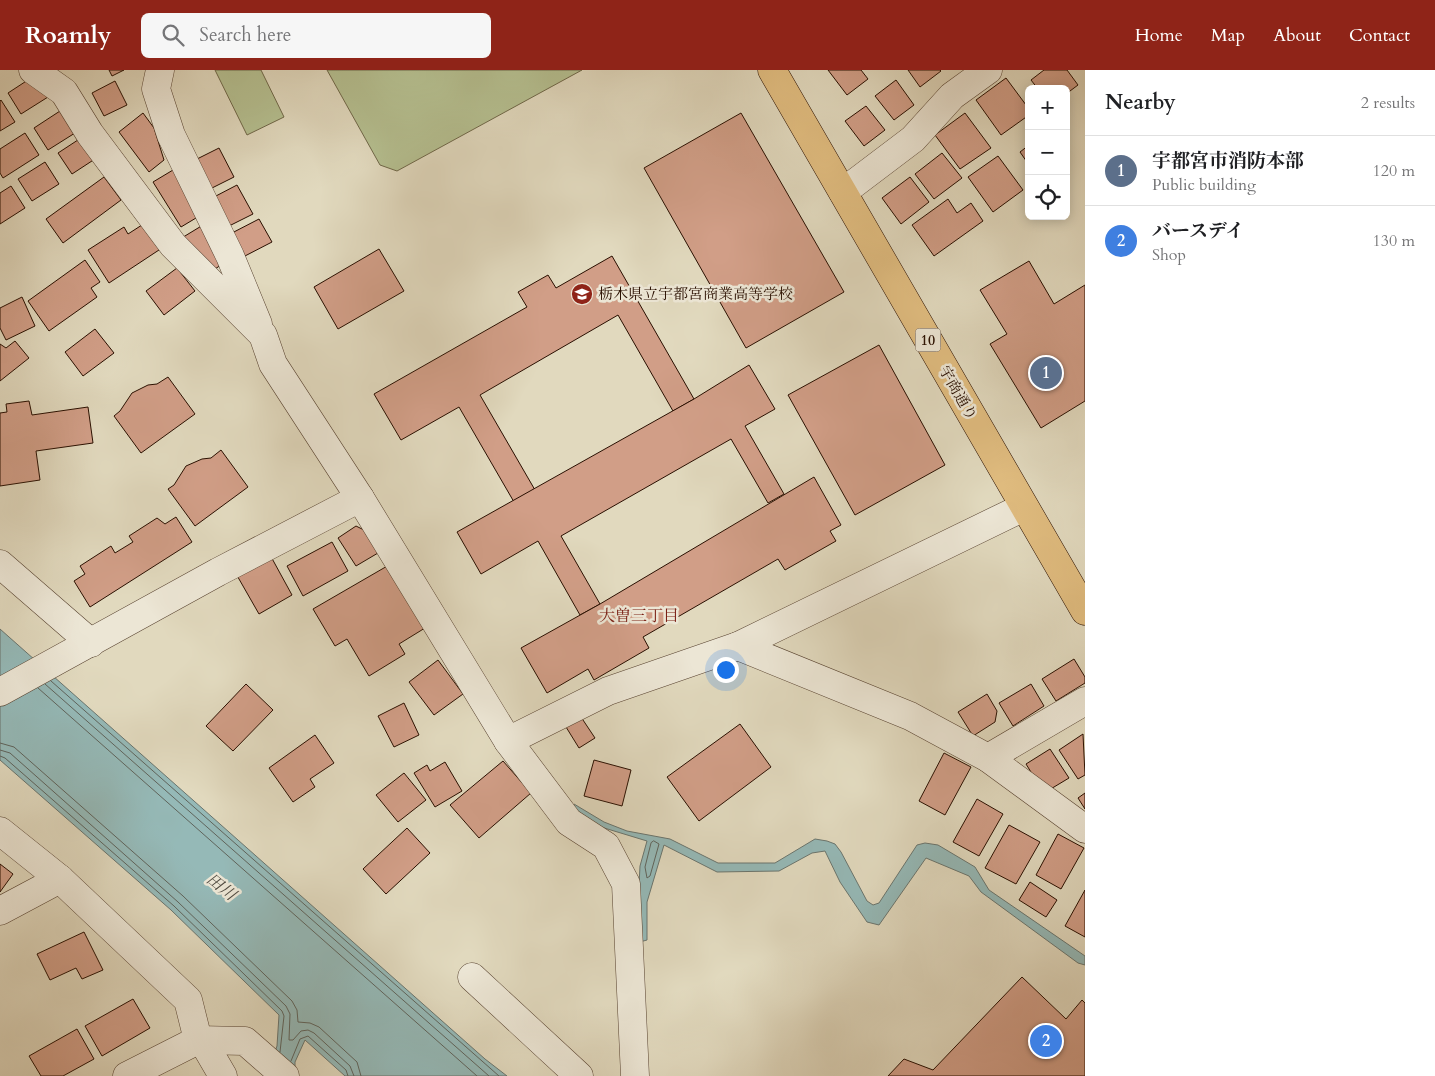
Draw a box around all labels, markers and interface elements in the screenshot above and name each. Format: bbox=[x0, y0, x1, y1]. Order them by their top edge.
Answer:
search box bbox=[141, 13, 491, 58]
text: Roamly bbox=[25, 19, 111, 52]
icon: search bbox=[159, 21, 187, 49]
text: Search here bbox=[199, 22, 291, 48]
text: Home bbox=[1135, 23, 1183, 48]
text: Map bbox=[1211, 23, 1245, 48]
text: About bbox=[1273, 23, 1321, 48]
text: Contact bbox=[1349, 23, 1410, 48]
map controls bbox=[1025, 85, 1070, 220]
button: + bbox=[1025, 85, 1070, 130]
text: Nearby bbox=[1105, 88, 1176, 117]
text: 2 results bbox=[1361, 92, 1415, 114]
button: − bbox=[1025, 130, 1070, 175]
text: 宇都宮市消防本部 bbox=[1152, 148, 1304, 174]
text: 1 bbox=[1117, 160, 1125, 182]
text: 120 m bbox=[1373, 160, 1415, 182]
text: Public building bbox=[1152, 174, 1256, 196]
button: locate bbox=[1025, 175, 1070, 220]
text: バースデイ bbox=[1152, 218, 1244, 244]
text: 2 bbox=[1117, 230, 1125, 252]
text: 130 m bbox=[1373, 230, 1415, 252]
text: Shop bbox=[1152, 244, 1186, 266]
school or university icon: 栃木県立宇都宮商業高等学校 bbox=[570, 282, 594, 306]
place label: 栃木県立宇都宮商業高等学校 bbox=[598, 284, 793, 304]
road number: 10 bbox=[916, 328, 940, 352]
pin: 1 bbox=[1030, 354, 1062, 392]
street label: 宇商通り bbox=[934, 362, 982, 424]
district label: 大曽三丁目 bbox=[599, 605, 679, 627]
your location bbox=[713, 657, 739, 683]
water label: 田川 bbox=[202, 868, 242, 907]
pin: 2 bbox=[1030, 1022, 1062, 1060]

